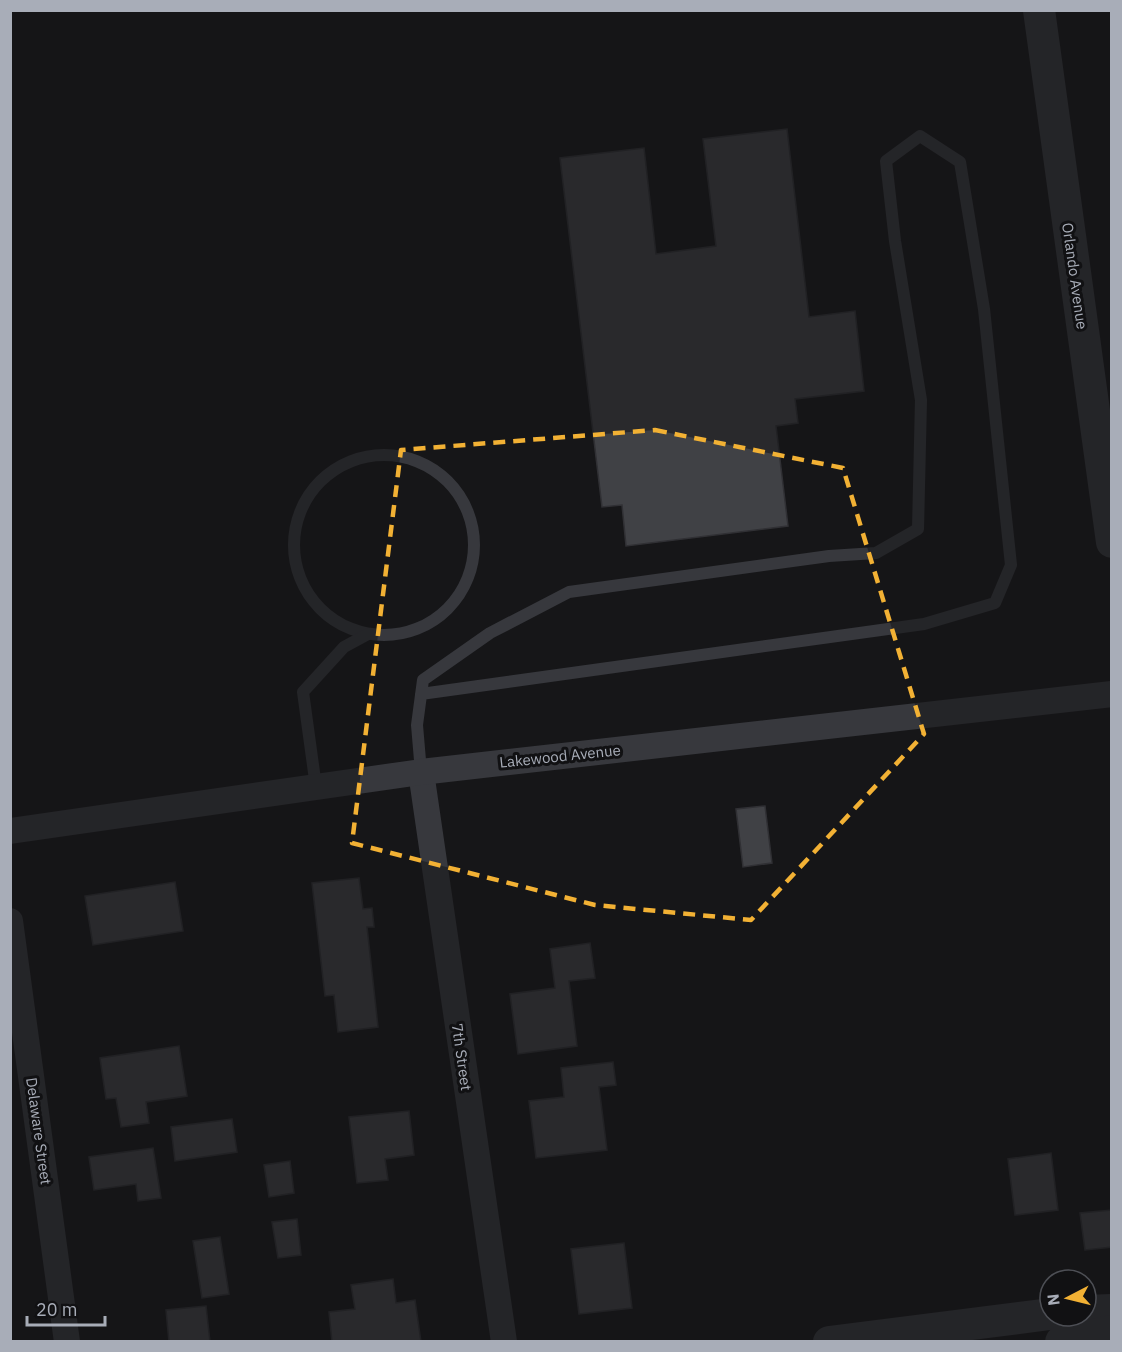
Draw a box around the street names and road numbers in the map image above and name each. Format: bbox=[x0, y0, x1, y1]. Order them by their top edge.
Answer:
street label: Orlando Avenue bbox=[1058, 221, 1092, 331]
street label: Lakewood Avenue bbox=[498, 740, 622, 772]
street label: 7th Street bbox=[448, 1022, 476, 1092]
street label: Delaware Street bbox=[22, 1076, 56, 1186]

